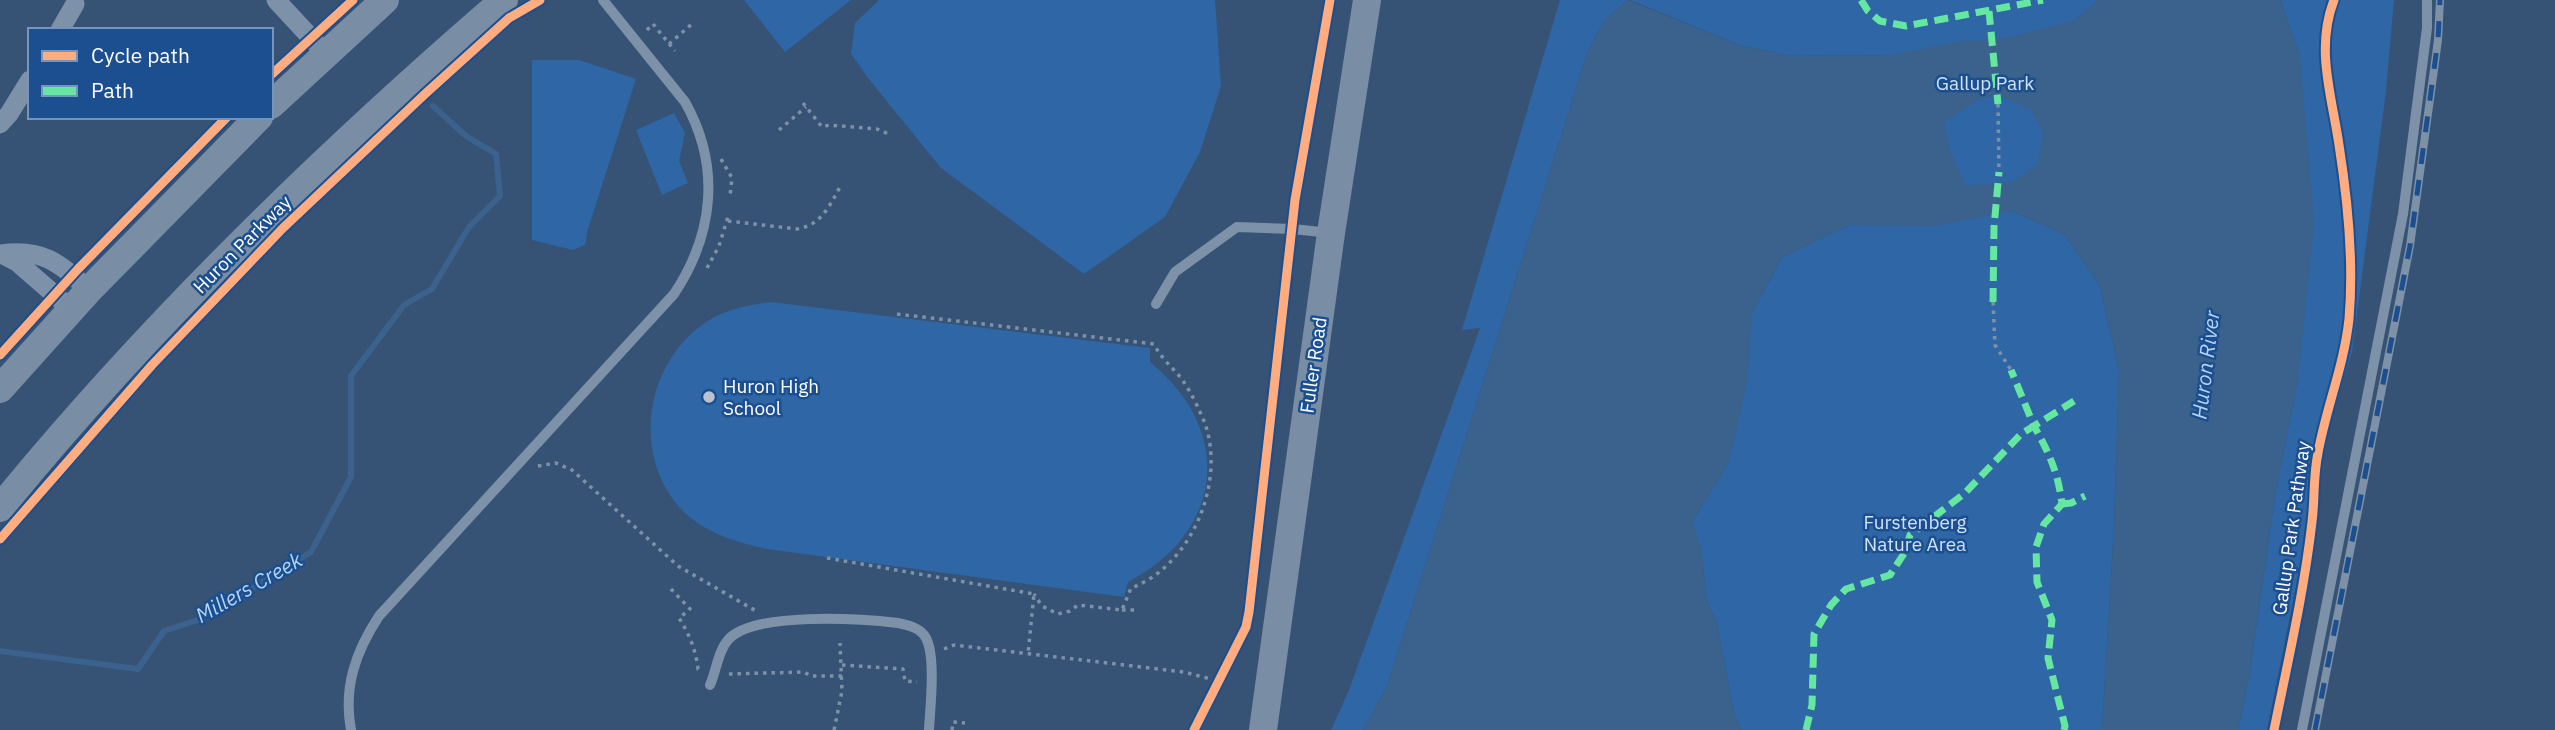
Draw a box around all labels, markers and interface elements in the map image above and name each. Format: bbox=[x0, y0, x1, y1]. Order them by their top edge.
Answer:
legend bbox=[28, 28, 273, 119]
text: Cycle path bbox=[91, 41, 190, 69]
park label: Gallup Park bbox=[1936, 71, 2034, 95]
text: Path bbox=[91, 76, 134, 104]
street label: Huron Parkway bbox=[188, 189, 297, 298]
water label: Huron River bbox=[2184, 308, 2226, 421]
street label: Fuller Road bbox=[1294, 315, 1332, 415]
place label: Huron High School bbox=[723, 374, 819, 420]
marker: Huron High School bbox=[701, 389, 717, 405]
street label: Gallup Park Pathway bbox=[2267, 439, 2315, 617]
park label: Furstenberg Nature Area bbox=[1864, 510, 1966, 556]
water label: Millers Creek bbox=[190, 545, 308, 629]

